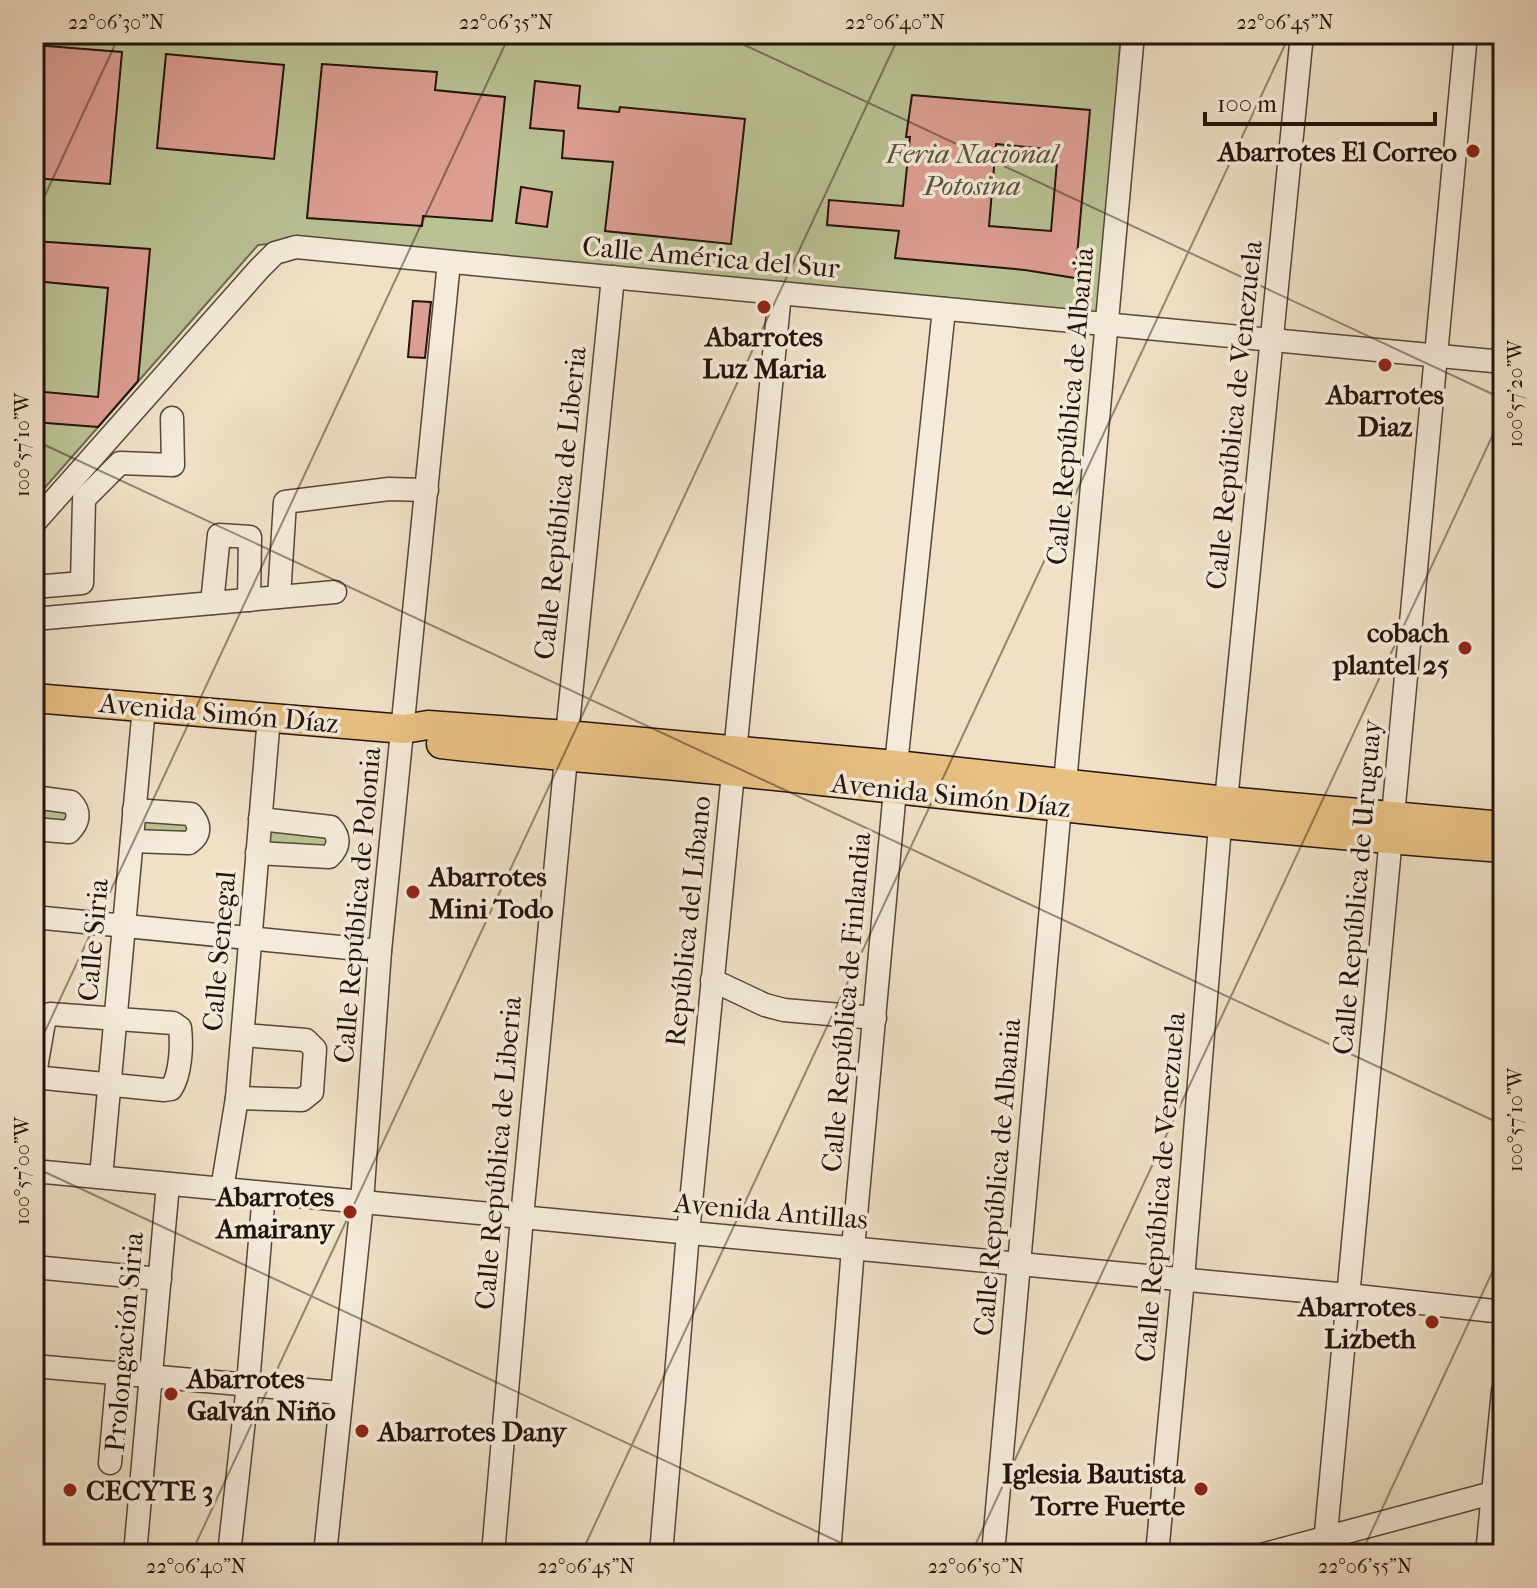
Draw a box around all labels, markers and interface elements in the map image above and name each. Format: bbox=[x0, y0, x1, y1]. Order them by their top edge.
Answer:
text: 22°06'30"N bbox=[68, 11, 164, 34]
text: 22°06'35"N bbox=[459, 11, 553, 34]
text: 22°06'40"N bbox=[845, 11, 945, 34]
text: 22°06'45"N bbox=[1237, 11, 1333, 34]
scale bar bbox=[1205, 76, 1435, 126]
text: 100 m bbox=[1217, 90, 1277, 118]
place label: Abarrotes El Correo bbox=[1216, 135, 1457, 168]
park label: Feria Nacional Potosina bbox=[885, 137, 1061, 202]
marker: Abarrotes El Correo bbox=[1464, 142, 1482, 160]
street label: Calle América del Sur bbox=[581, 229, 841, 285]
street label: Calle República de Venezuela bbox=[1199, 238, 1269, 591]
street label: Calle República de Albania bbox=[1040, 245, 1100, 566]
marker: Abarrotes Luz Maria bbox=[755, 298, 773, 316]
place label: Abarrotes Luz Maria bbox=[703, 320, 826, 385]
text: 100°57'20"W bbox=[1504, 339, 1527, 448]
street label: Calle República de Liberia bbox=[527, 344, 593, 661]
marker: Abarrotes Diaz bbox=[1376, 356, 1394, 374]
place label: Abarrotes Diaz bbox=[1324, 378, 1444, 443]
text: 100°57'10"W bbox=[11, 391, 34, 497]
place label: cobach plantel 25 bbox=[1332, 616, 1449, 681]
marker: cobach plantel 25 bbox=[1456, 639, 1474, 657]
street label: Avenida Simón Díaz bbox=[97, 686, 340, 740]
street label: Calle República de Uruguay bbox=[1326, 717, 1388, 1056]
street label: Calle República de Polonia bbox=[327, 744, 387, 1065]
street label: Avenida Simón Díaz bbox=[829, 766, 1072, 824]
street label: República del Líbano bbox=[658, 794, 718, 1048]
street label: Calle República de Finlandia bbox=[815, 830, 877, 1173]
place label: Abarrotes Mini Todo bbox=[427, 860, 553, 925]
street label: Calle Senegal bbox=[196, 869, 242, 1033]
street label: Calle Siria bbox=[71, 876, 115, 1003]
marker: Abarrotes Mini Todo bbox=[404, 883, 422, 901]
street label: Calle República de Liberia bbox=[468, 994, 528, 1311]
street label: Calle República de Venezuela bbox=[1128, 1010, 1192, 1363]
street label: Calle República de Albania bbox=[967, 1016, 1027, 1337]
text: 100°57'10"W bbox=[1504, 1066, 1527, 1172]
text: 100°57'00"W bbox=[11, 1115, 34, 1225]
place label: Abarrotes Amairany bbox=[214, 1180, 336, 1245]
street label: Avenida Antillas bbox=[672, 1186, 869, 1236]
marker: Abarrotes Amairany bbox=[341, 1203, 359, 1221]
street label: Prolongación Siria bbox=[98, 1230, 150, 1453]
place label: Abarrotes Lizbeth bbox=[1296, 1290, 1416, 1355]
marker: Abarrotes Lizbeth bbox=[1423, 1313, 1441, 1331]
place label: Abarrotes Galván Niño bbox=[185, 1362, 336, 1427]
marker: Abarrotes Galván Niño bbox=[162, 1385, 180, 1403]
place label: Abarrotes Dany bbox=[376, 1415, 568, 1448]
marker: Abarrotes Dany bbox=[353, 1422, 371, 1440]
place label: Iglesia Bautista Torre Fuerte bbox=[1002, 1457, 1186, 1522]
place label: CECYTE 3 bbox=[86, 1474, 214, 1507]
marker: Iglesia Bautista Torre Fuerte bbox=[1192, 1480, 1210, 1498]
marker: CECYTE 3 bbox=[61, 1481, 79, 1499]
text: 22°06'40"N bbox=[146, 1555, 246, 1578]
text: 22°06'45"N bbox=[538, 1555, 634, 1578]
text: 22°06'50"N bbox=[928, 1555, 1024, 1578]
text: 22°06'55"N bbox=[1318, 1555, 1412, 1578]

